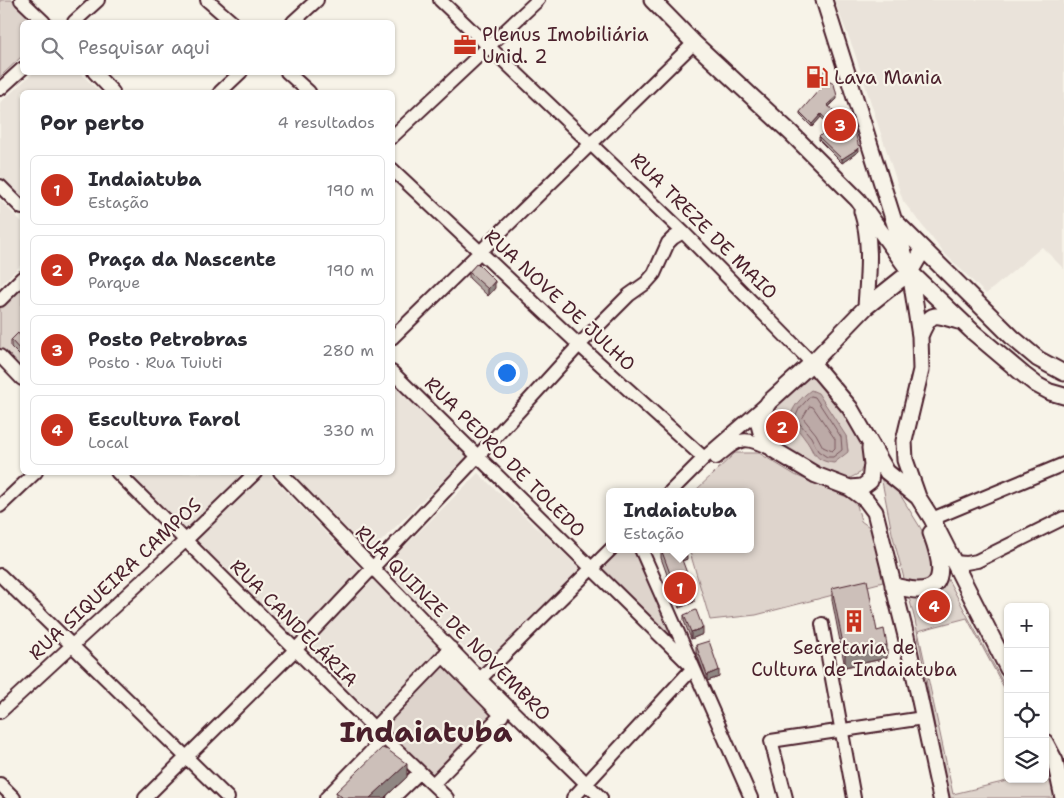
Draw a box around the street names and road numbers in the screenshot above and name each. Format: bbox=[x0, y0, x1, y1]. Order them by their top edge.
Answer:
street label: RUA TREZE DE MAIO bbox=[625, 147, 783, 305]
street label: RUA NOVE DE JULHO bbox=[479, 224, 641, 376]
street label: RUA PEDRO DE TOLEDO bbox=[419, 371, 591, 543]
street label: RUA SIQUEIRA CAMPOS bbox=[23, 492, 207, 666]
street label: RUA QUINZE DE NOVEMBRO bbox=[350, 520, 556, 726]
street label: RUA CANDELÁRIA bbox=[225, 553, 364, 692]

